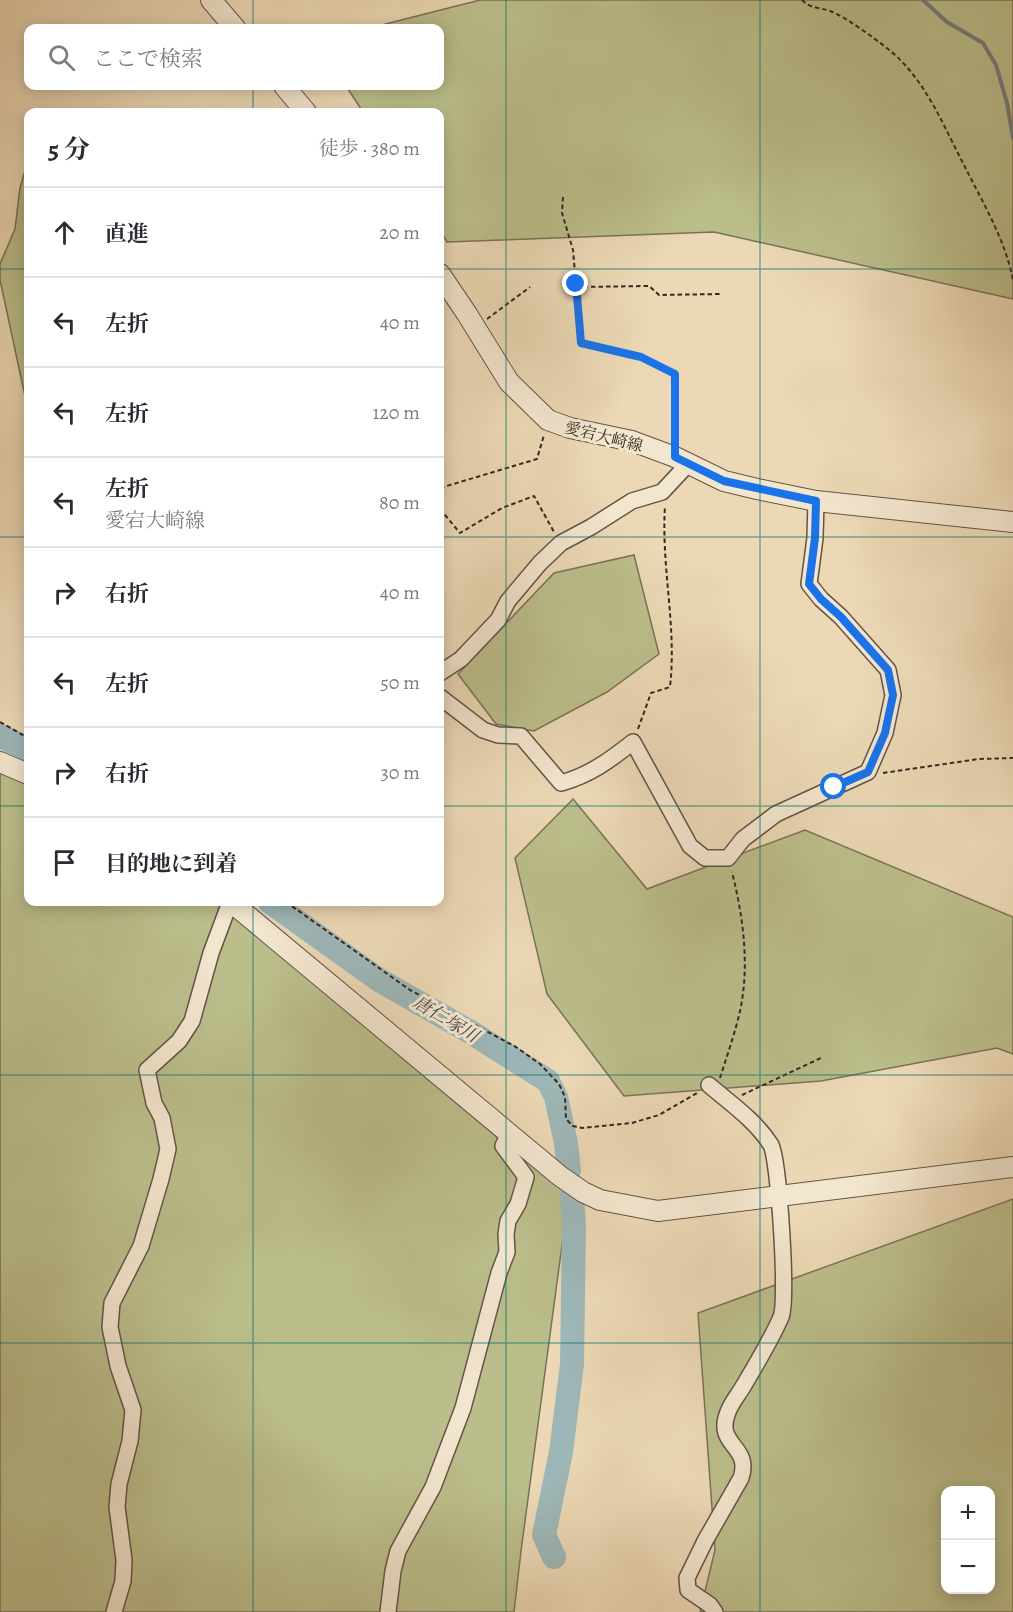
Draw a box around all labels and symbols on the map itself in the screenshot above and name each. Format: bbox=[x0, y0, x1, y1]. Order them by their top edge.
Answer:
route end bbox=[562, 270, 588, 296]
street label: 愛宕大崎線 bbox=[562, 417, 645, 457]
route start bbox=[820, 773, 846, 799]
water label: 唐仁塚川 bbox=[409, 990, 485, 1049]

